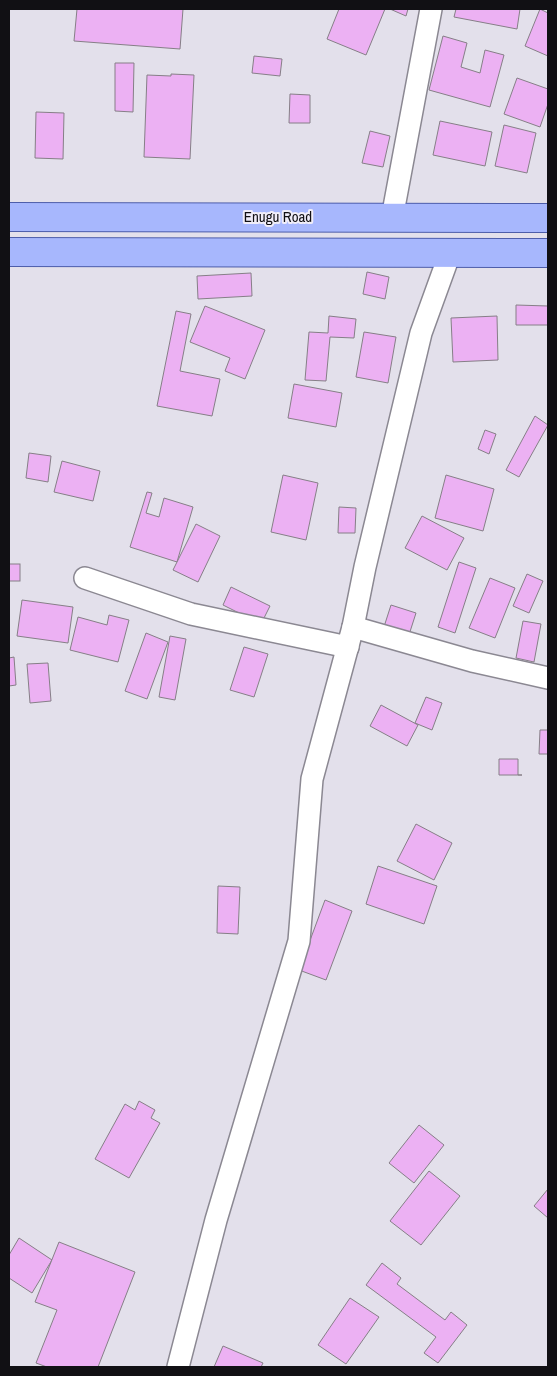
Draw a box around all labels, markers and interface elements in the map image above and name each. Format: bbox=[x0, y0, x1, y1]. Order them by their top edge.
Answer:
street label: Enugu Road bbox=[244, 206, 312, 227]

